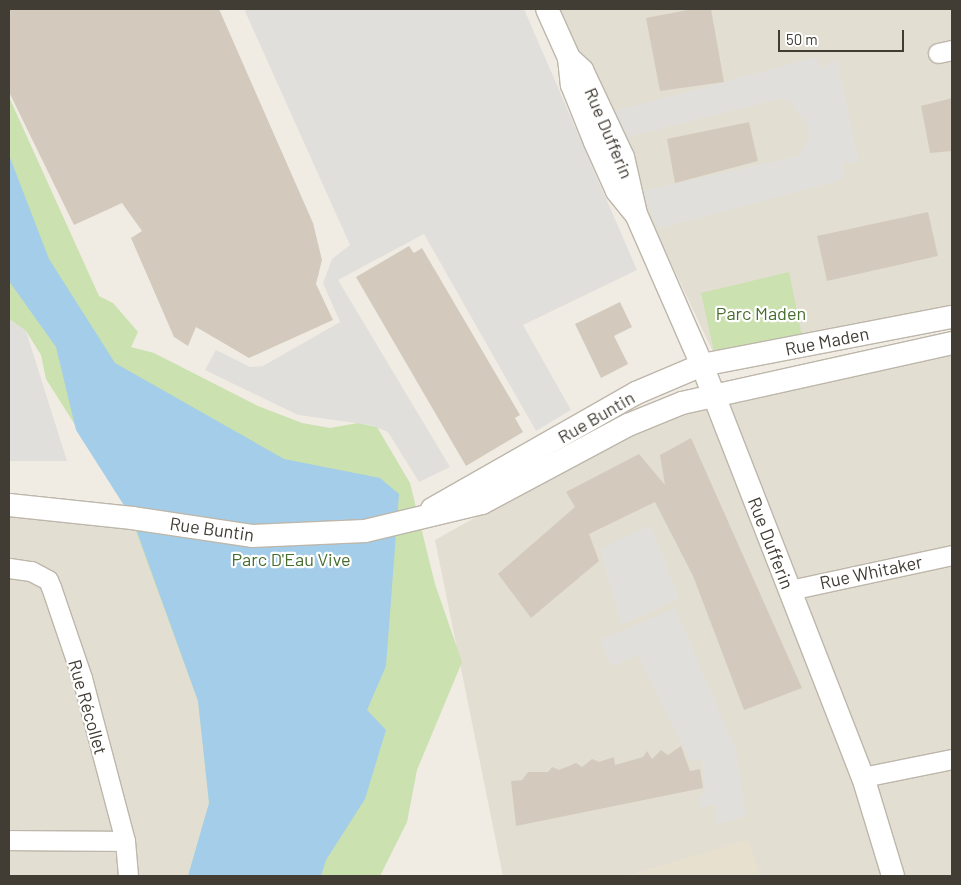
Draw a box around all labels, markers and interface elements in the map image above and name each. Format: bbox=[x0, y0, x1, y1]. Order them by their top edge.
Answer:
scale bar bbox=[781, 20, 907, 52]
text: 50 m bbox=[786, 30, 818, 48]
street label: Rue Dufferin bbox=[580, 84, 638, 182]
park label: Parc Maden bbox=[716, 302, 806, 324]
street label: Rue Maden bbox=[783, 322, 871, 360]
street label: Rue Buntin bbox=[554, 386, 638, 448]
street label: Rue Dufferin bbox=[744, 494, 798, 592]
street label: Rue Buntin bbox=[168, 512, 256, 546]
park label: Parc D'Eau Vive bbox=[231, 548, 351, 570]
street label: Rue Whitaker bbox=[818, 551, 924, 593]
street label: Rue Récollet bbox=[64, 657, 112, 757]

